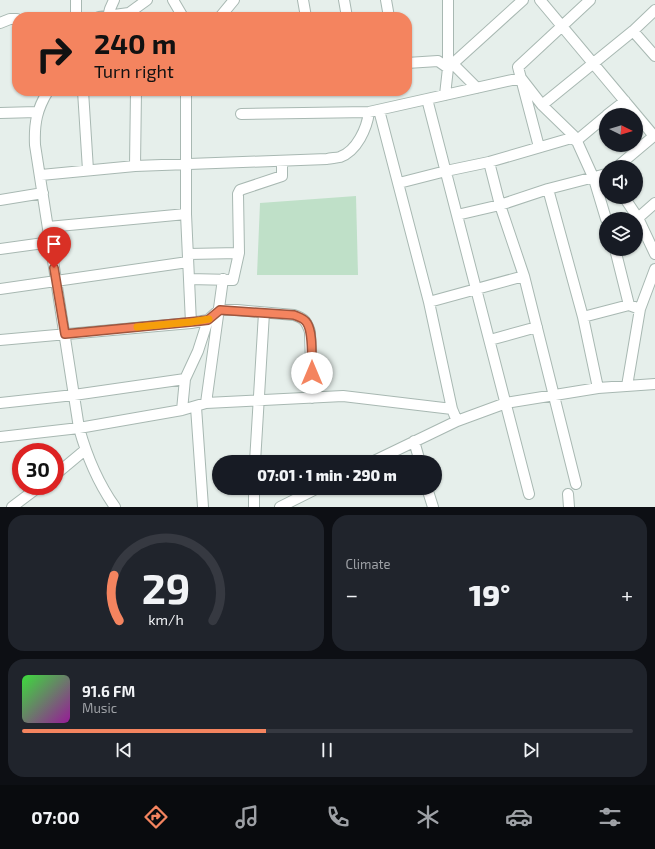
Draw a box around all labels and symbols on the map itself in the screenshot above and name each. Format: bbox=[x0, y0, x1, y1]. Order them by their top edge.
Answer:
north arrow bbox=[599, 108, 643, 152]
pin bbox=[37, 227, 71, 268]
position arrow bbox=[291, 352, 333, 394]
speed limit sign: 30 bbox=[12, 443, 64, 495]

